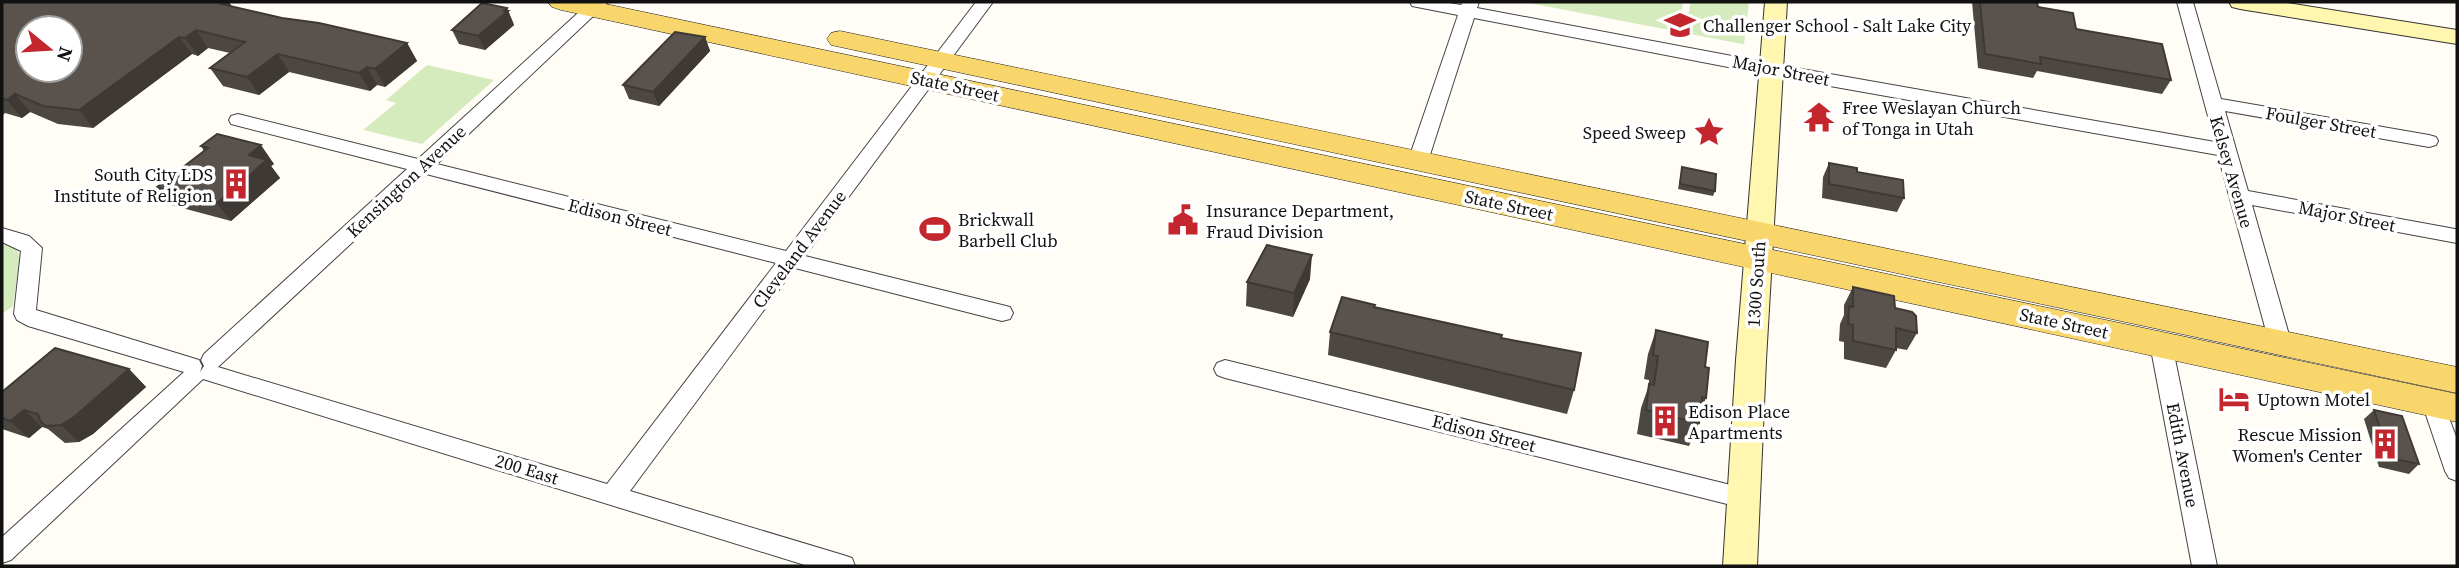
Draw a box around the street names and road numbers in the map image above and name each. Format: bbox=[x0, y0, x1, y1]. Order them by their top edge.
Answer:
street label: Major Street bbox=[1730, 48, 1832, 92]
street label: State Street bbox=[908, 64, 1002, 108]
street label: Foulger Street bbox=[2264, 100, 2378, 144]
street label: Kelsey Avenue bbox=[2204, 113, 2260, 231]
street label: Kensington Avenue bbox=[341, 119, 471, 243]
street label: State Street bbox=[1462, 183, 1556, 227]
street label: Cleveland Avenue bbox=[746, 185, 852, 313]
street label: Edison Street bbox=[566, 192, 674, 242]
street label: Major Street bbox=[2296, 194, 2398, 238]
street label: 1300 South bbox=[1741, 240, 1771, 328]
street label: State Street bbox=[2017, 301, 2111, 345]
street label: Edith Avenue bbox=[2161, 400, 2205, 510]
street label: Edison Street bbox=[1430, 408, 1538, 458]
street label: 200 East bbox=[492, 448, 562, 490]

